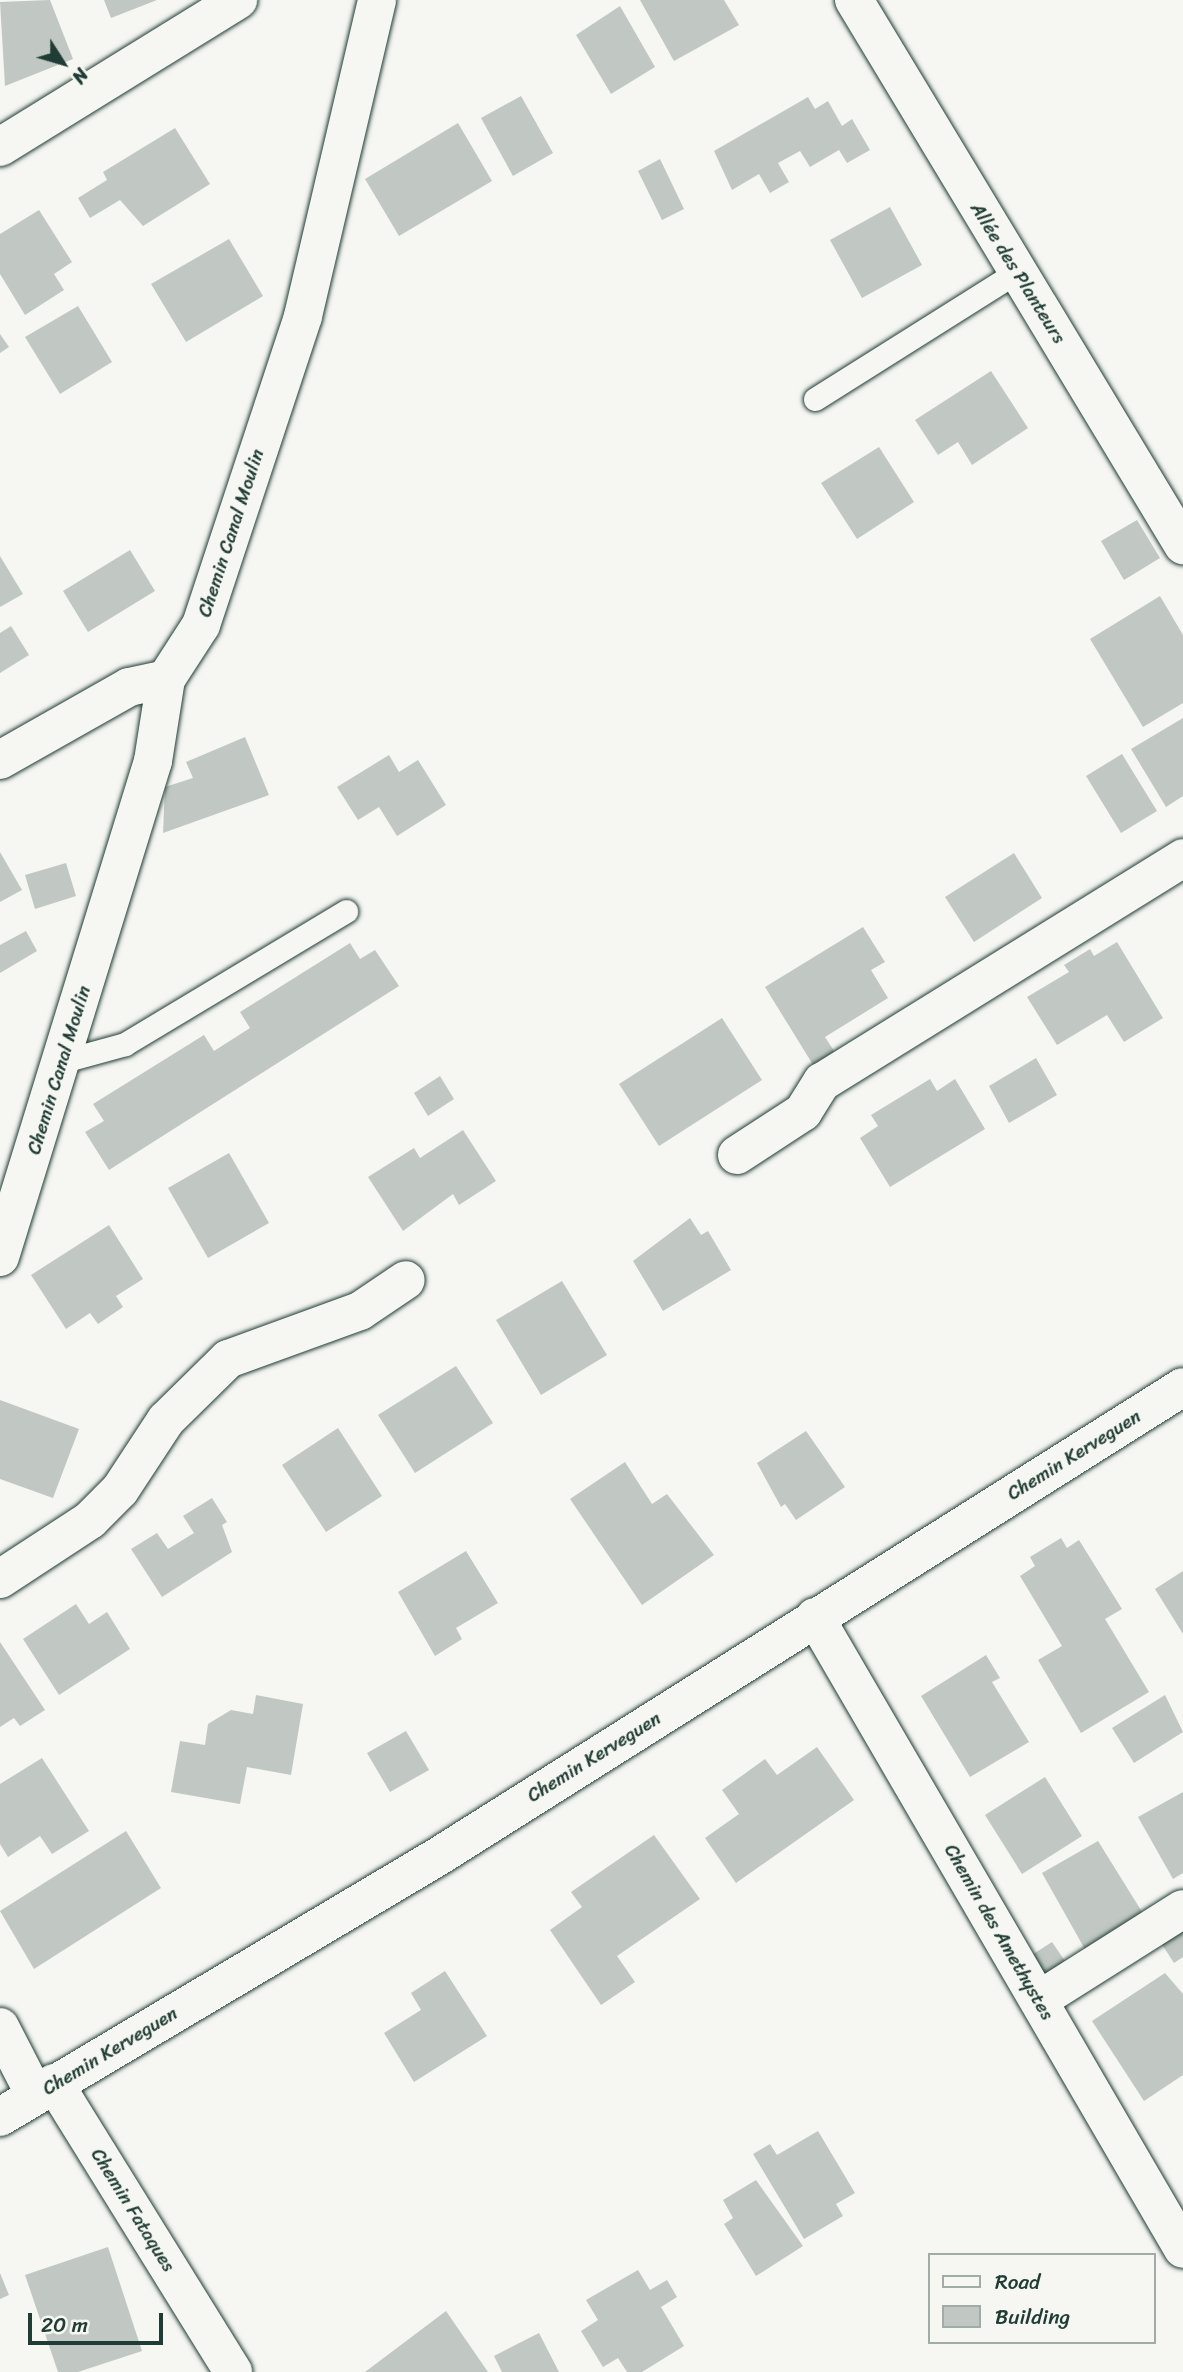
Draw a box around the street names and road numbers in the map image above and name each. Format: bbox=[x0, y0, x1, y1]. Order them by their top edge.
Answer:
street label: Allée des Planteurs bbox=[965, 198, 1071, 348]
street label: Chemin Canal Moulin bbox=[193, 447, 269, 619]
street label: Chemin Canal Moulin bbox=[23, 983, 95, 1157]
street label: Chemin Kerveguen bbox=[1003, 1404, 1145, 1506]
street label: Chemin Kerveguen bbox=[523, 1706, 665, 1808]
street label: Chemin des Amethystes bbox=[939, 1840, 1059, 2024]
street label: Chemin Kerveguen bbox=[38, 2002, 182, 2100]
street label: Chemin Fataques bbox=[86, 2144, 180, 2276]

